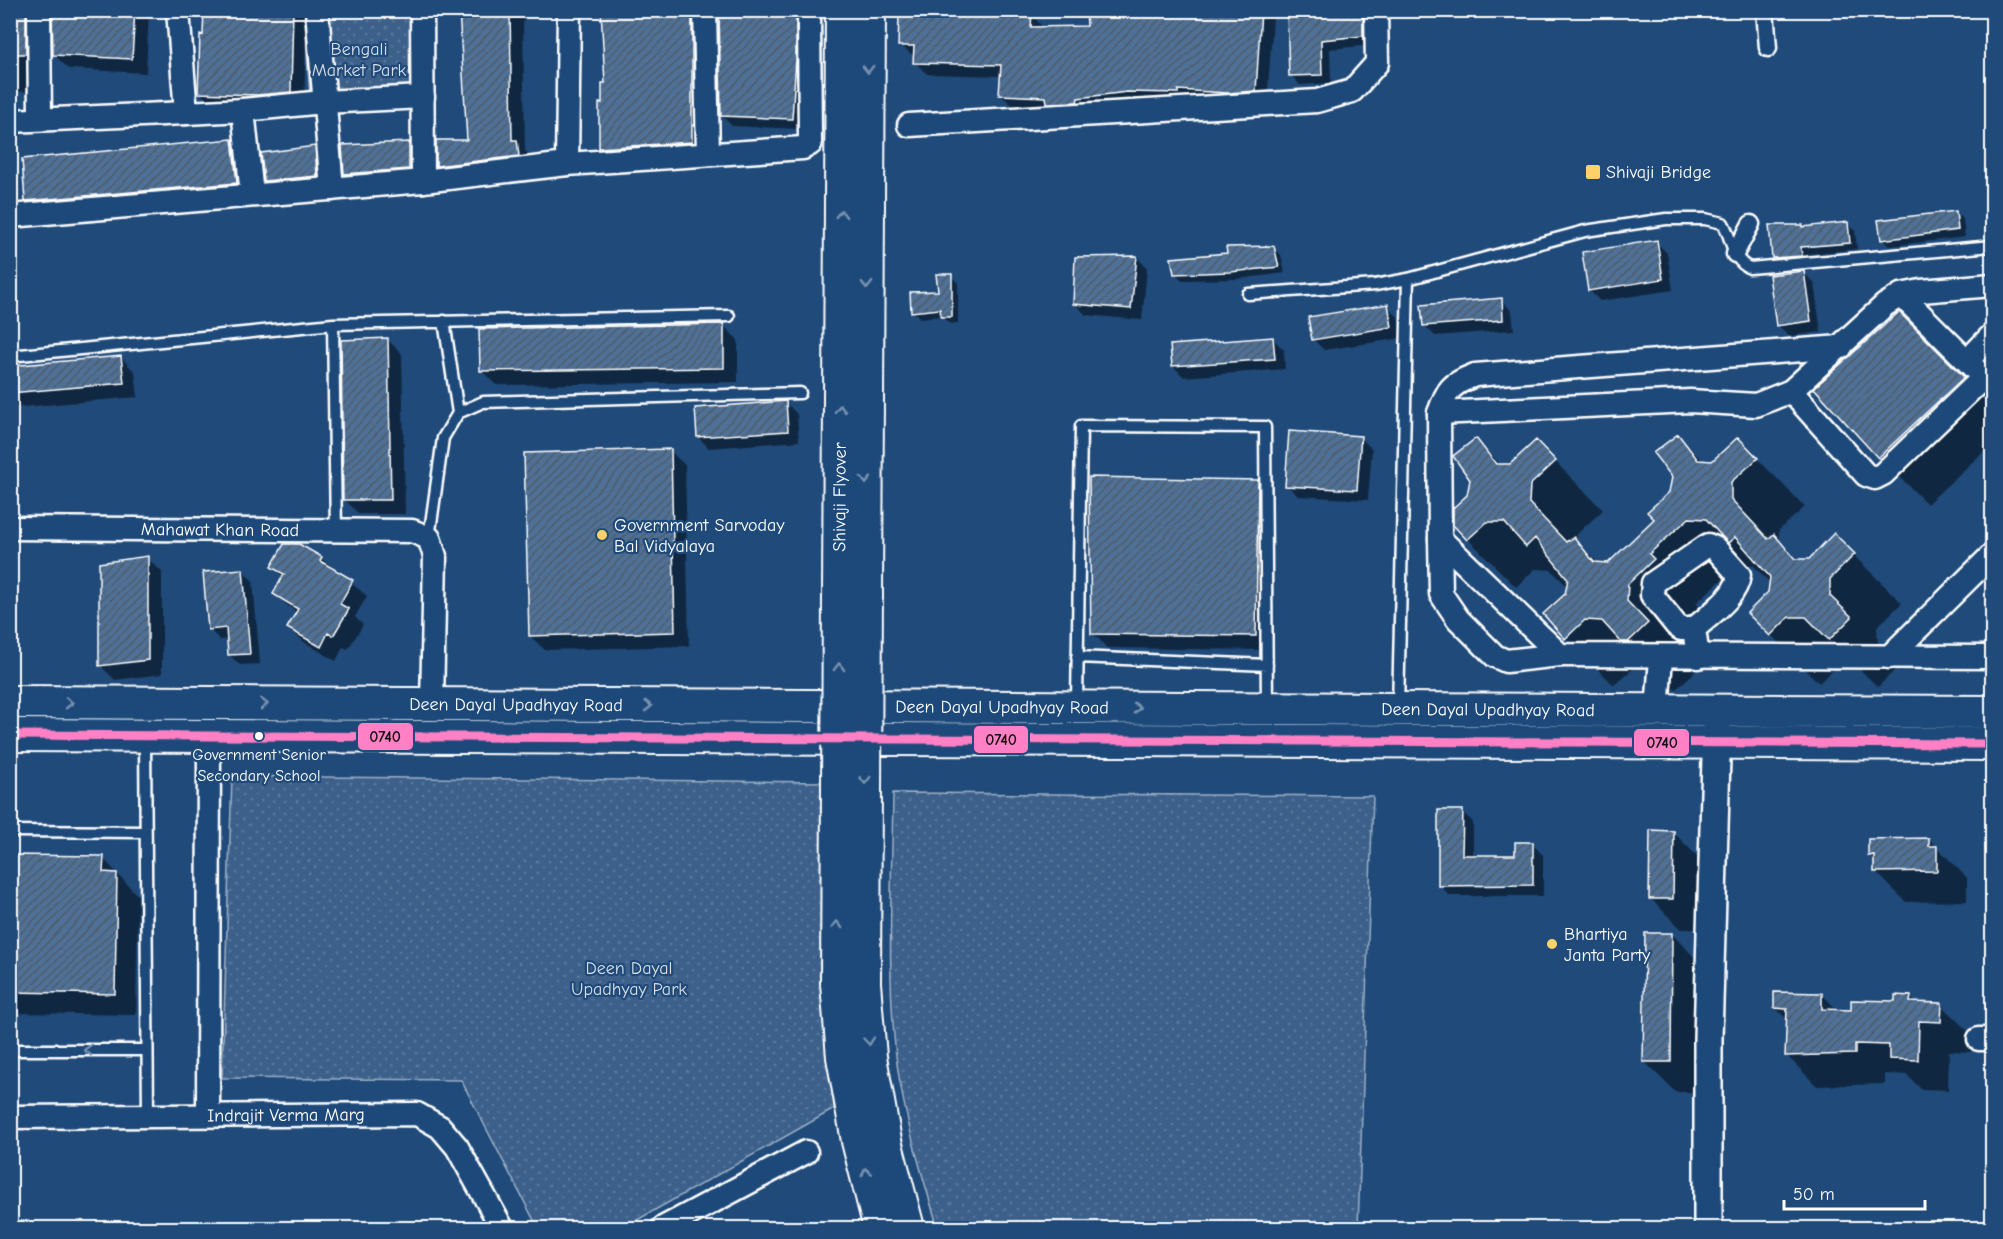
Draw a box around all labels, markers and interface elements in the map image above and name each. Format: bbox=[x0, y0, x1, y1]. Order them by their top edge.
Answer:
park label: Bengali Market Park bbox=[312, 39, 407, 81]
one-way arrow bbox=[862, 64, 874, 73]
place label: Shivaji Bridge bbox=[1606, 162, 1711, 183]
marker: Shivaji Bridge bbox=[1584, 163, 1602, 181]
one-way arrow bbox=[835, 210, 847, 219]
one-way arrow bbox=[861, 280, 873, 289]
one-way arrow bbox=[834, 405, 846, 414]
street label: Shivaji Flyover bbox=[829, 441, 851, 552]
one-way arrow bbox=[860, 475, 873, 484]
place label: Government Sarvoday Bal Vidyalaya bbox=[614, 515, 785, 557]
street label: Mahawat Khan Road bbox=[141, 519, 299, 541]
marker: Government Sarvoday Bal Vidyalaya bbox=[595, 528, 609, 542]
one-way arrow bbox=[833, 663, 845, 672]
street label: Deen Dayal Upadhyay Road bbox=[409, 694, 623, 716]
street label: Deen Dayal Upadhyay Road bbox=[895, 696, 1109, 719]
one-way arrow bbox=[64, 697, 73, 709]
one-way arrow bbox=[259, 698, 268, 710]
street label: Deen Dayal Upadhyay Road bbox=[1381, 699, 1595, 721]
one-way arrow bbox=[643, 700, 652, 712]
one-way arrow bbox=[1132, 702, 1141, 714]
line badge: 0740 bbox=[357, 722, 414, 751]
line badge: 0740 bbox=[973, 725, 1029, 754]
text: 0740 bbox=[369, 728, 401, 746]
line badge: 0740 bbox=[1633, 728, 1690, 757]
marker: Government Senior Secondary School bbox=[253, 730, 265, 742]
text: 0740 bbox=[985, 731, 1017, 749]
text: 0740 bbox=[1646, 734, 1678, 752]
place label: Government Senior Secondary School bbox=[192, 746, 326, 785]
one-way arrow bbox=[859, 775, 871, 784]
one-way arrow bbox=[831, 920, 843, 929]
place label: Bhartiya Janta Party bbox=[1564, 924, 1651, 966]
marker: Bhartiya Janta Party bbox=[1545, 937, 1559, 951]
park label: Deen Dayal Upadhyay Park bbox=[571, 958, 687, 1000]
one-way arrow bbox=[862, 1037, 875, 1046]
one-way arrow bbox=[84, 1044, 93, 1056]
street label: Indrajit Verma Marg bbox=[207, 1104, 365, 1127]
one-way arrow bbox=[860, 1167, 873, 1177]
scale bar bbox=[1784, 1173, 1925, 1211]
text: 50 m bbox=[1793, 1184, 1835, 1205]

